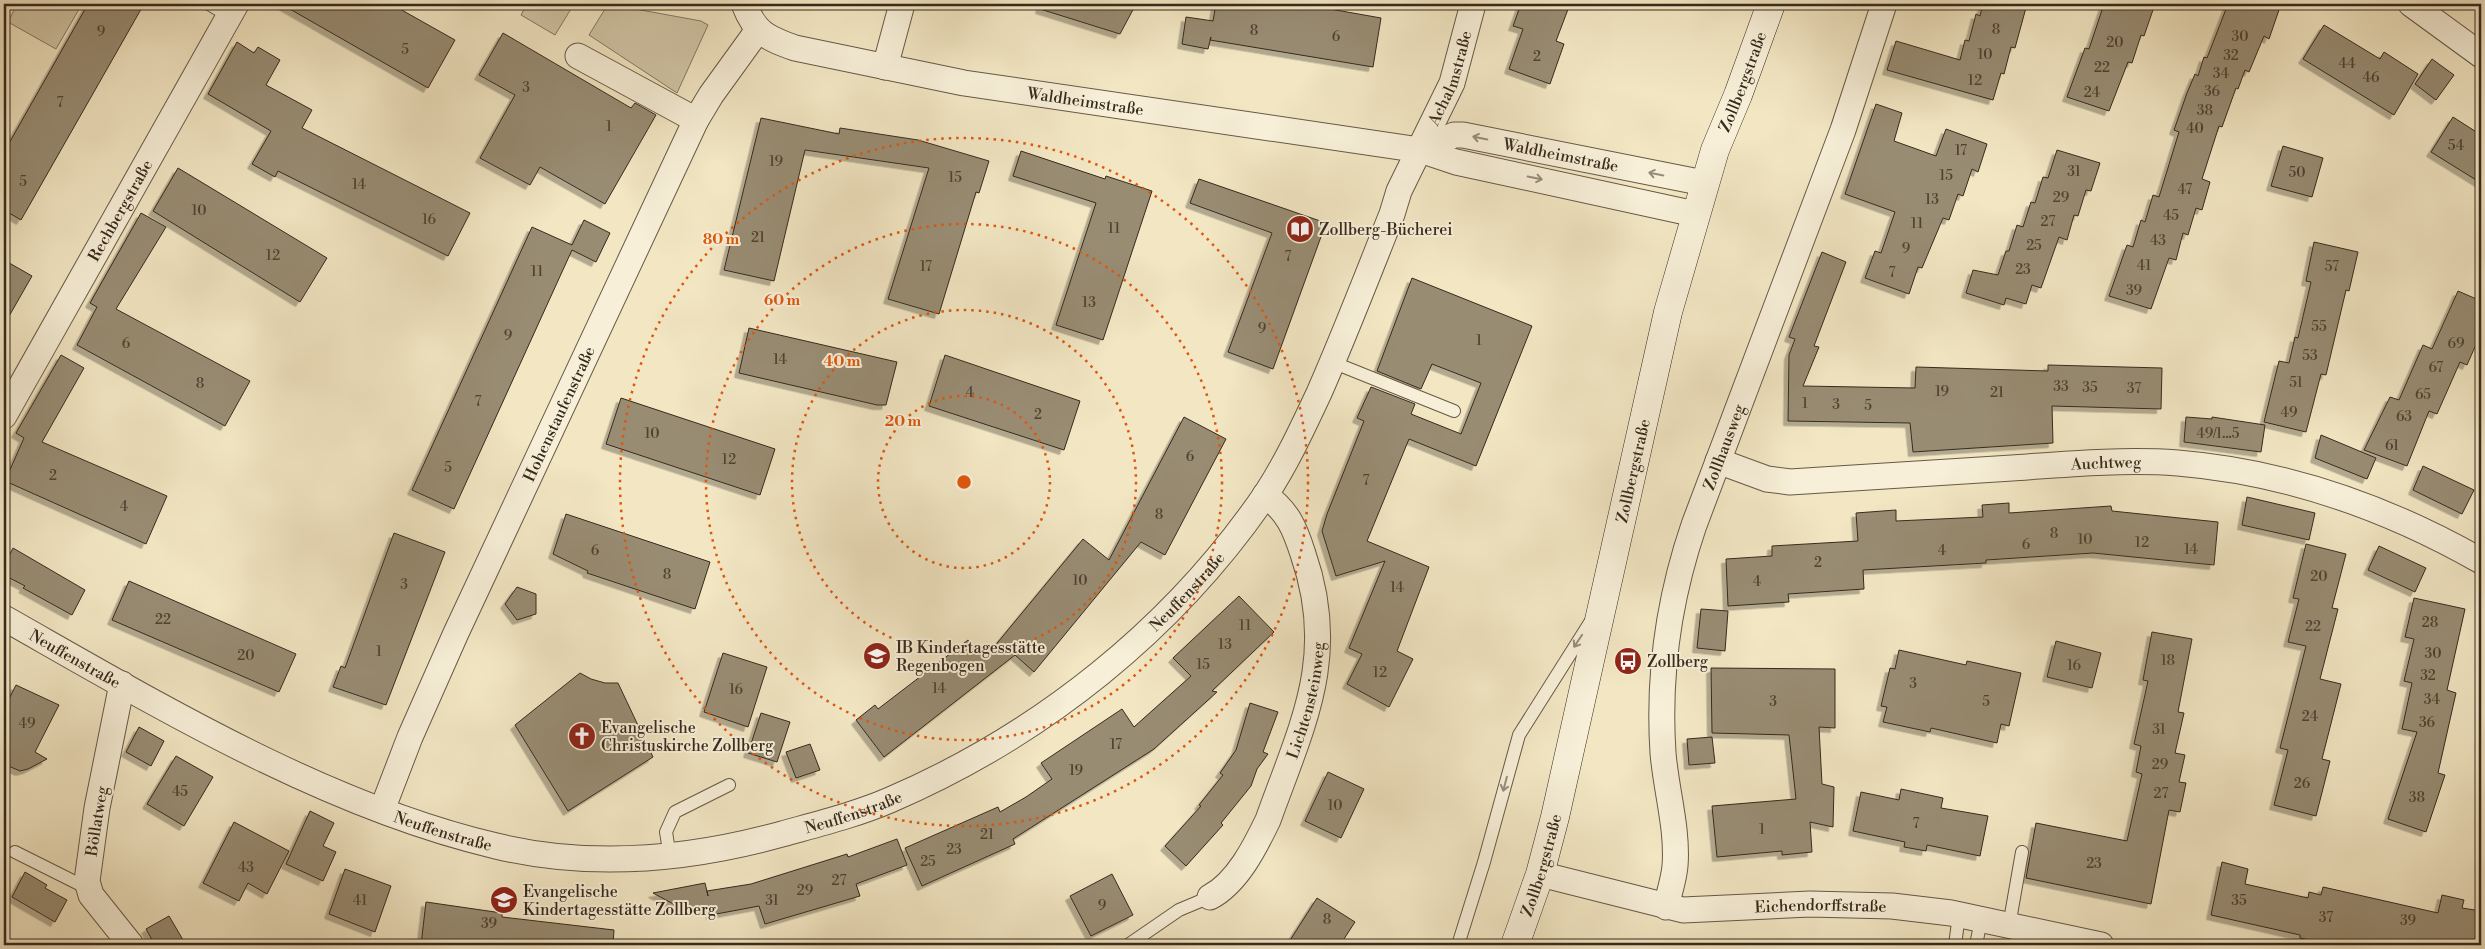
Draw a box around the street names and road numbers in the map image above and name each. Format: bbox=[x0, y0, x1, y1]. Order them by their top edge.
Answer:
street label: Achalmstraße bbox=[1423, 28, 1477, 130]
street label: Zollbergstraße bbox=[1715, 29, 1771, 135]
street label: Waldheimstraße bbox=[1025, 83, 1145, 120]
street label: Waldheimstraße bbox=[1500, 134, 1620, 177]
street label: Rechbergstraße bbox=[84, 156, 157, 265]
street label: Hohenstaufenstraße bbox=[519, 343, 600, 485]
street label: Zollhausweg bbox=[1699, 401, 1750, 493]
street label: Zollbergstraße bbox=[1612, 417, 1655, 525]
street label: Auchtweg bbox=[2069, 453, 2142, 475]
street label: Neuffenstraße bbox=[1145, 548, 1229, 636]
street label: Neuffenstraße bbox=[26, 626, 124, 693]
street label: Lichtensteinweg bbox=[1283, 641, 1329, 762]
street label: Böllatweg bbox=[81, 784, 113, 859]
street label: Neuffenstraße bbox=[802, 787, 905, 838]
street label: Neuffenstraße bbox=[391, 807, 494, 856]
street label: Zollbergstraße bbox=[1517, 812, 1566, 919]
street label: Eichendorffstraße bbox=[1754, 895, 1887, 918]

